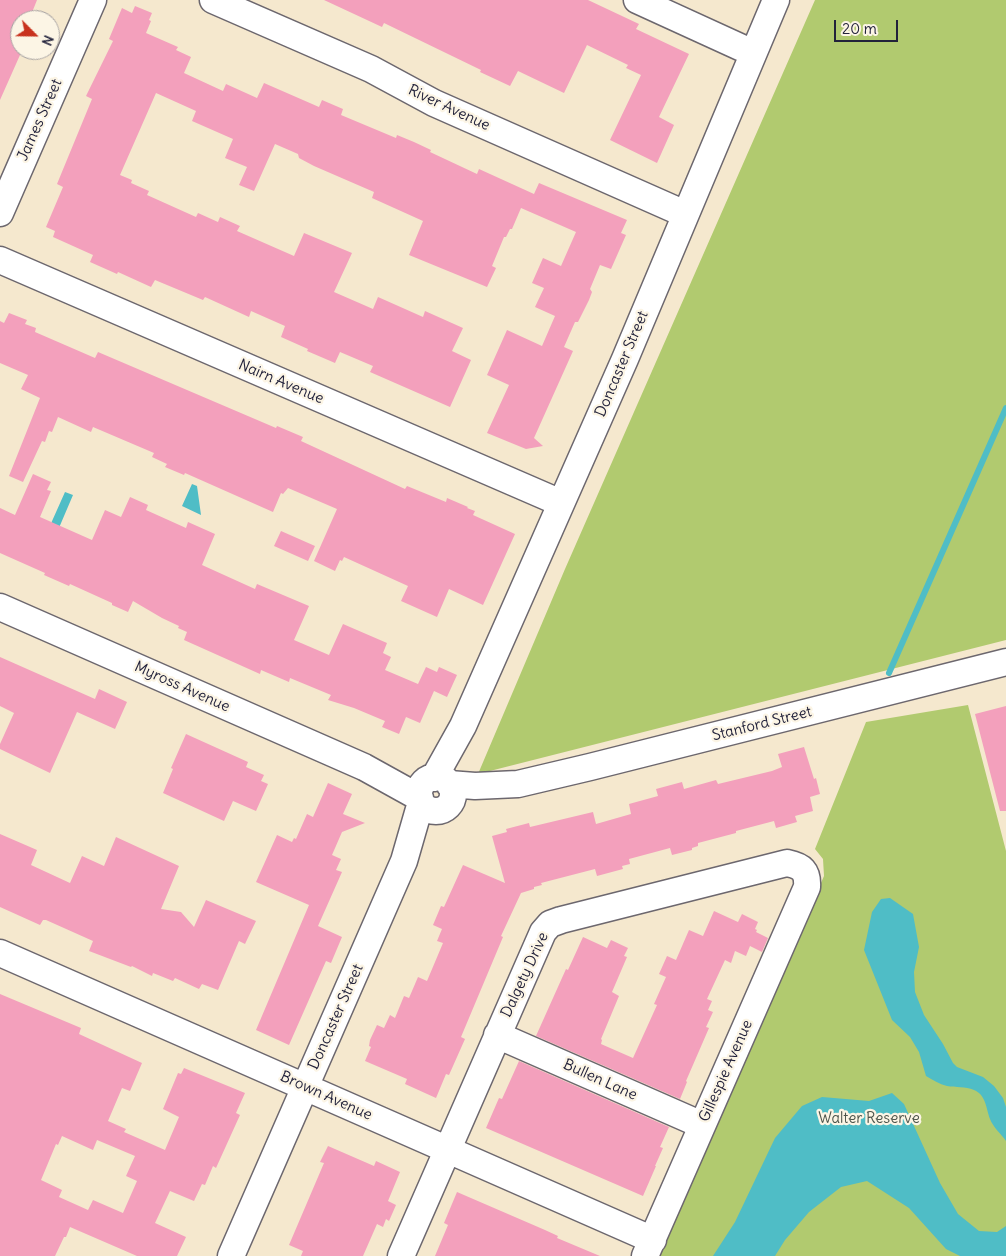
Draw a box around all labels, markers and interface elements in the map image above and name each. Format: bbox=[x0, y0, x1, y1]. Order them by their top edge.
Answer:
north arrow bbox=[10, 10, 60, 60]
scale bar bbox=[836, 10, 900, 42]
text: 20 m bbox=[842, 19, 877, 38]
text: N bbox=[38, 32, 58, 48]
street label: James Street bbox=[14, 76, 66, 164]
street label: River Avenue bbox=[405, 81, 493, 135]
street label: Doncaster Street bbox=[592, 308, 652, 420]
street label: Nairn Avenue bbox=[236, 356, 326, 408]
street label: Myross Avenue bbox=[132, 658, 232, 716]
street label: Stanford Street bbox=[710, 703, 814, 745]
street label: Dalgety Drive bbox=[497, 930, 553, 1020]
street label: Doncaster Street bbox=[305, 962, 367, 1072]
street label: Gillespie Avenue bbox=[695, 1017, 757, 1125]
street label: Bullen Lane bbox=[560, 1056, 640, 1104]
street label: Brown Avenue bbox=[277, 1068, 375, 1124]
park label: Walter Reserve bbox=[818, 1110, 920, 1128]

